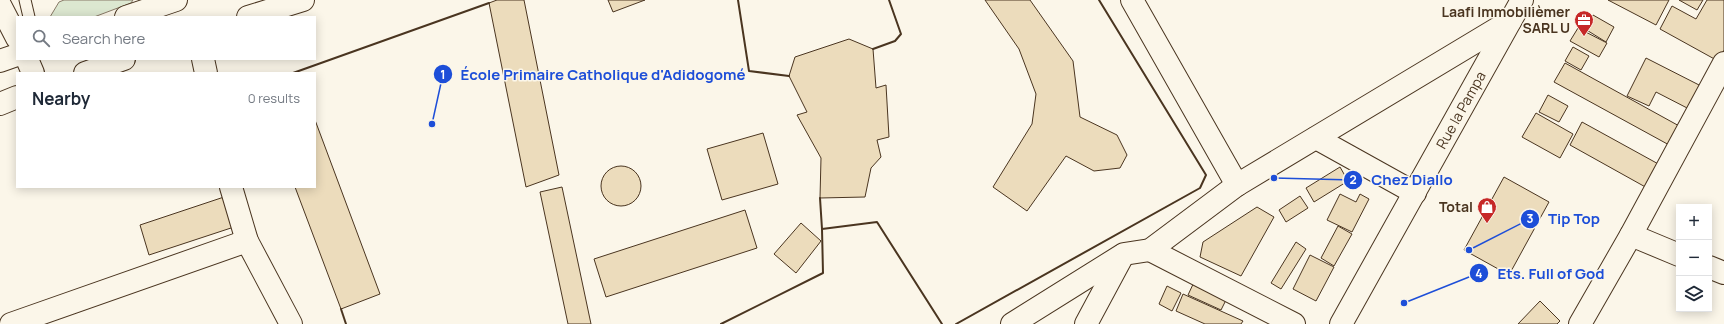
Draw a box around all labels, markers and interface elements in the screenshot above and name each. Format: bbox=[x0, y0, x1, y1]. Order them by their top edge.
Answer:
place label: Laafi Immobilièmer SARL U bbox=[1441, 2, 1570, 37]
office icon: Laafi Immobilièmer SARL U bbox=[1573, 9, 1595, 37]
search box bbox=[16, 16, 316, 60]
icon: search bbox=[30, 27, 52, 49]
text: Search here bbox=[62, 28, 145, 49]
callout: École Primaire Catholique d'Adidogomé bbox=[433, 61, 754, 88]
text: École Primaire Catholique d'Adidogomé bbox=[460, 64, 746, 85]
text: 1 bbox=[440, 66, 446, 83]
street label: Rue la Pampa bbox=[1431, 68, 1490, 152]
text: Nearby bbox=[32, 87, 90, 110]
text: 0 results bbox=[248, 89, 300, 107]
callout: Chez Diallo bbox=[1343, 167, 1461, 194]
text: Chez Diallo bbox=[1371, 169, 1453, 190]
text: 2 bbox=[1349, 171, 1357, 188]
shop icon: Total bbox=[1476, 196, 1498, 224]
place label: Total bbox=[1439, 197, 1473, 216]
map controls bbox=[1676, 204, 1712, 312]
button: + bbox=[1676, 204, 1712, 240]
callout: Tip Top bbox=[1520, 205, 1608, 232]
text: Tip Top bbox=[1548, 208, 1600, 229]
text: 3 bbox=[1527, 210, 1534, 227]
button: − bbox=[1676, 240, 1712, 276]
callout: Ets. Full of God bbox=[1469, 260, 1612, 287]
text: Ets. Full of God bbox=[1497, 263, 1605, 284]
text: 4 bbox=[1475, 265, 1483, 282]
button: layers bbox=[1676, 276, 1712, 312]

